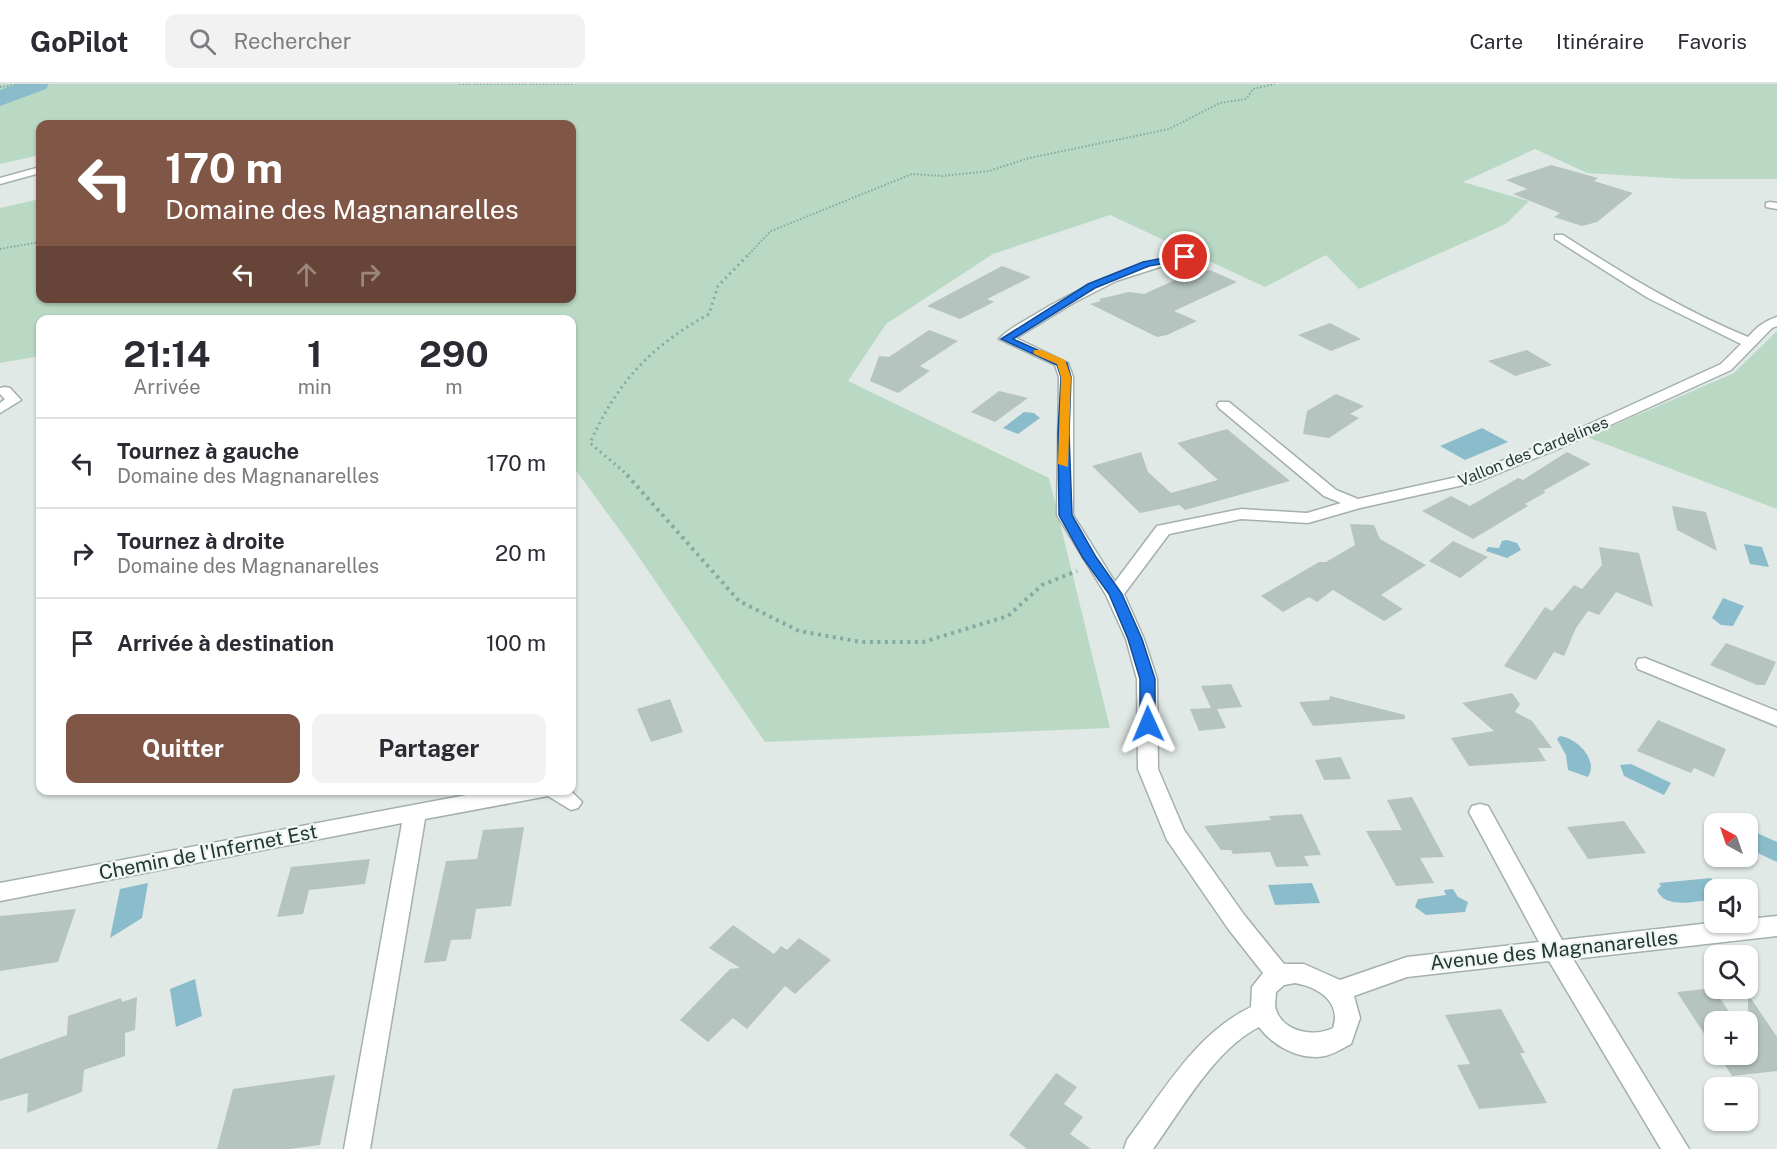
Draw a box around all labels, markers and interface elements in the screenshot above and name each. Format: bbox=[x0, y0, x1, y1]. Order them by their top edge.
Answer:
search box bbox=[165, 14, 585, 68]
text: GoPilot bbox=[30, 25, 129, 58]
icon: search bbox=[186, 25, 219, 58]
text: Rechercher bbox=[234, 28, 351, 54]
text: Carte bbox=[1469, 29, 1523, 54]
text: Itinéraire bbox=[1556, 29, 1644, 54]
text: Favoris bbox=[1677, 29, 1747, 54]
text: 170 m bbox=[165, 143, 283, 192]
icon: left bbox=[66, 144, 144, 222]
text: Domaine des Magnanarelles bbox=[165, 193, 519, 225]
pin bbox=[1159, 231, 1210, 282]
icon: arrive bbox=[1168, 240, 1201, 273]
icon: left bbox=[227, 258, 260, 291]
icon: ahead bbox=[290, 258, 323, 291]
icon: right bbox=[353, 258, 386, 291]
text: 21:14 bbox=[123, 333, 210, 375]
text: 1 bbox=[307, 333, 322, 375]
text: 290 bbox=[419, 333, 489, 375]
text: Arrivée bbox=[133, 375, 201, 399]
text: min bbox=[298, 375, 332, 399]
text: m bbox=[445, 375, 462, 399]
street label: Vallon des Cardelines bbox=[1455, 413, 1611, 490]
text: Tournez à gauche bbox=[117, 438, 299, 464]
icon: left bbox=[66, 447, 99, 480]
text: 170 m bbox=[486, 450, 546, 476]
text: Domaine des Magnanarelles bbox=[117, 464, 379, 488]
text: Tournez à droite bbox=[117, 528, 285, 554]
icon: right bbox=[66, 537, 99, 570]
text: 20 m bbox=[495, 540, 546, 566]
text: Domaine des Magnanarelles bbox=[117, 554, 379, 578]
icon: arrive bbox=[66, 627, 99, 660]
text: Arrivée à destination bbox=[117, 630, 334, 656]
text: 100 m bbox=[486, 630, 546, 656]
position arrow bbox=[1116, 692, 1180, 756]
button: Quitter bbox=[66, 714, 300, 783]
button: Partager bbox=[312, 714, 546, 783]
north arrow bbox=[1704, 813, 1758, 867]
map controls bbox=[1704, 813, 1758, 1131]
street label: Chemin de l'Infernet Est bbox=[97, 819, 319, 885]
button: sound bbox=[1704, 879, 1758, 933]
street label: Avenue des Magnanarelles bbox=[1429, 925, 1679, 975]
button: search bbox=[1704, 945, 1758, 999]
button: + bbox=[1704, 1011, 1758, 1065]
button: − bbox=[1704, 1077, 1758, 1131]

